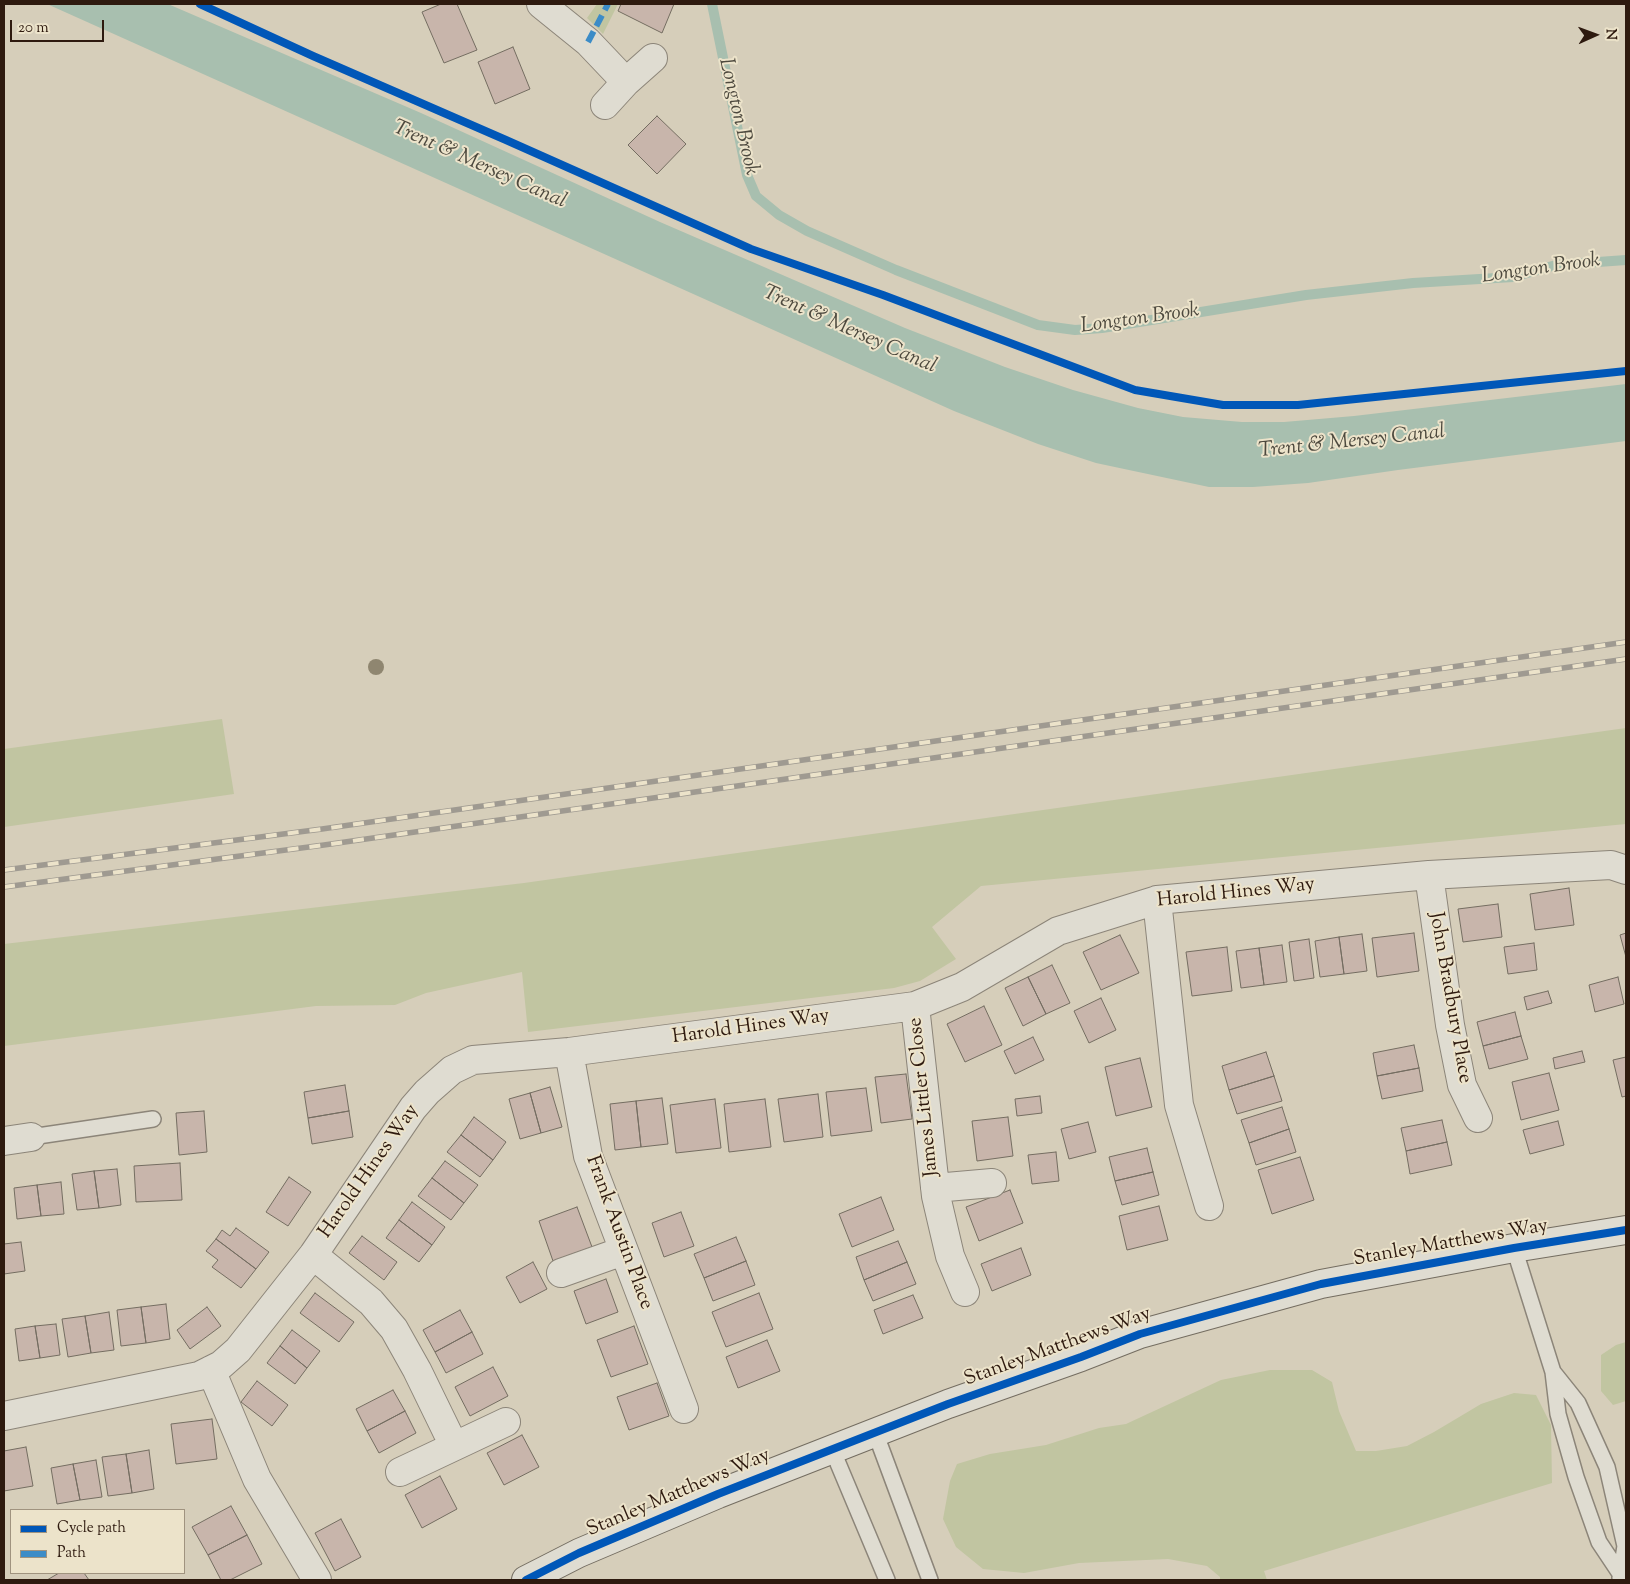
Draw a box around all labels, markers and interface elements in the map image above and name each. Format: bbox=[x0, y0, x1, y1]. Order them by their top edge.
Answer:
scale bar bbox=[12, 10, 106, 42]
north arrow bbox=[1570, 10, 1620, 60]
text: 20 m bbox=[18, 18, 49, 39]
text: N bbox=[1600, 29, 1620, 40]
water label: Longton Brook bbox=[711, 56, 763, 178]
water label: Trent & Mersey Canal bbox=[388, 116, 570, 216]
water label: Longton Brook bbox=[1480, 249, 1602, 291]
water label: Trent & Mersey Canal bbox=[758, 281, 940, 381]
water label: Longton Brook bbox=[1079, 299, 1201, 341]
water label: Trent & Mersey Canal bbox=[1258, 421, 1446, 465]
street label: Harold Hines Way bbox=[1156, 874, 1316, 914]
street label: John Bradbury Place bbox=[1422, 911, 1476, 1085]
street label: Harold Hines Way bbox=[671, 1005, 831, 1051]
street label: James Littler Close bbox=[905, 1016, 945, 1178]
street label: Harold Hines Way bbox=[315, 1100, 425, 1244]
street label: Frank Austin Place bbox=[579, 1153, 657, 1313]
street label: Stanley Matthews Way bbox=[1352, 1215, 1550, 1273]
street label: Stanley Matthews Way bbox=[961, 1303, 1155, 1393]
street label: Stanley Matthews Way bbox=[584, 1444, 774, 1544]
legend bbox=[10, 1509, 185, 1574]
text: Cycle path bbox=[57, 1518, 126, 1539]
text: Path bbox=[57, 1543, 86, 1564]

